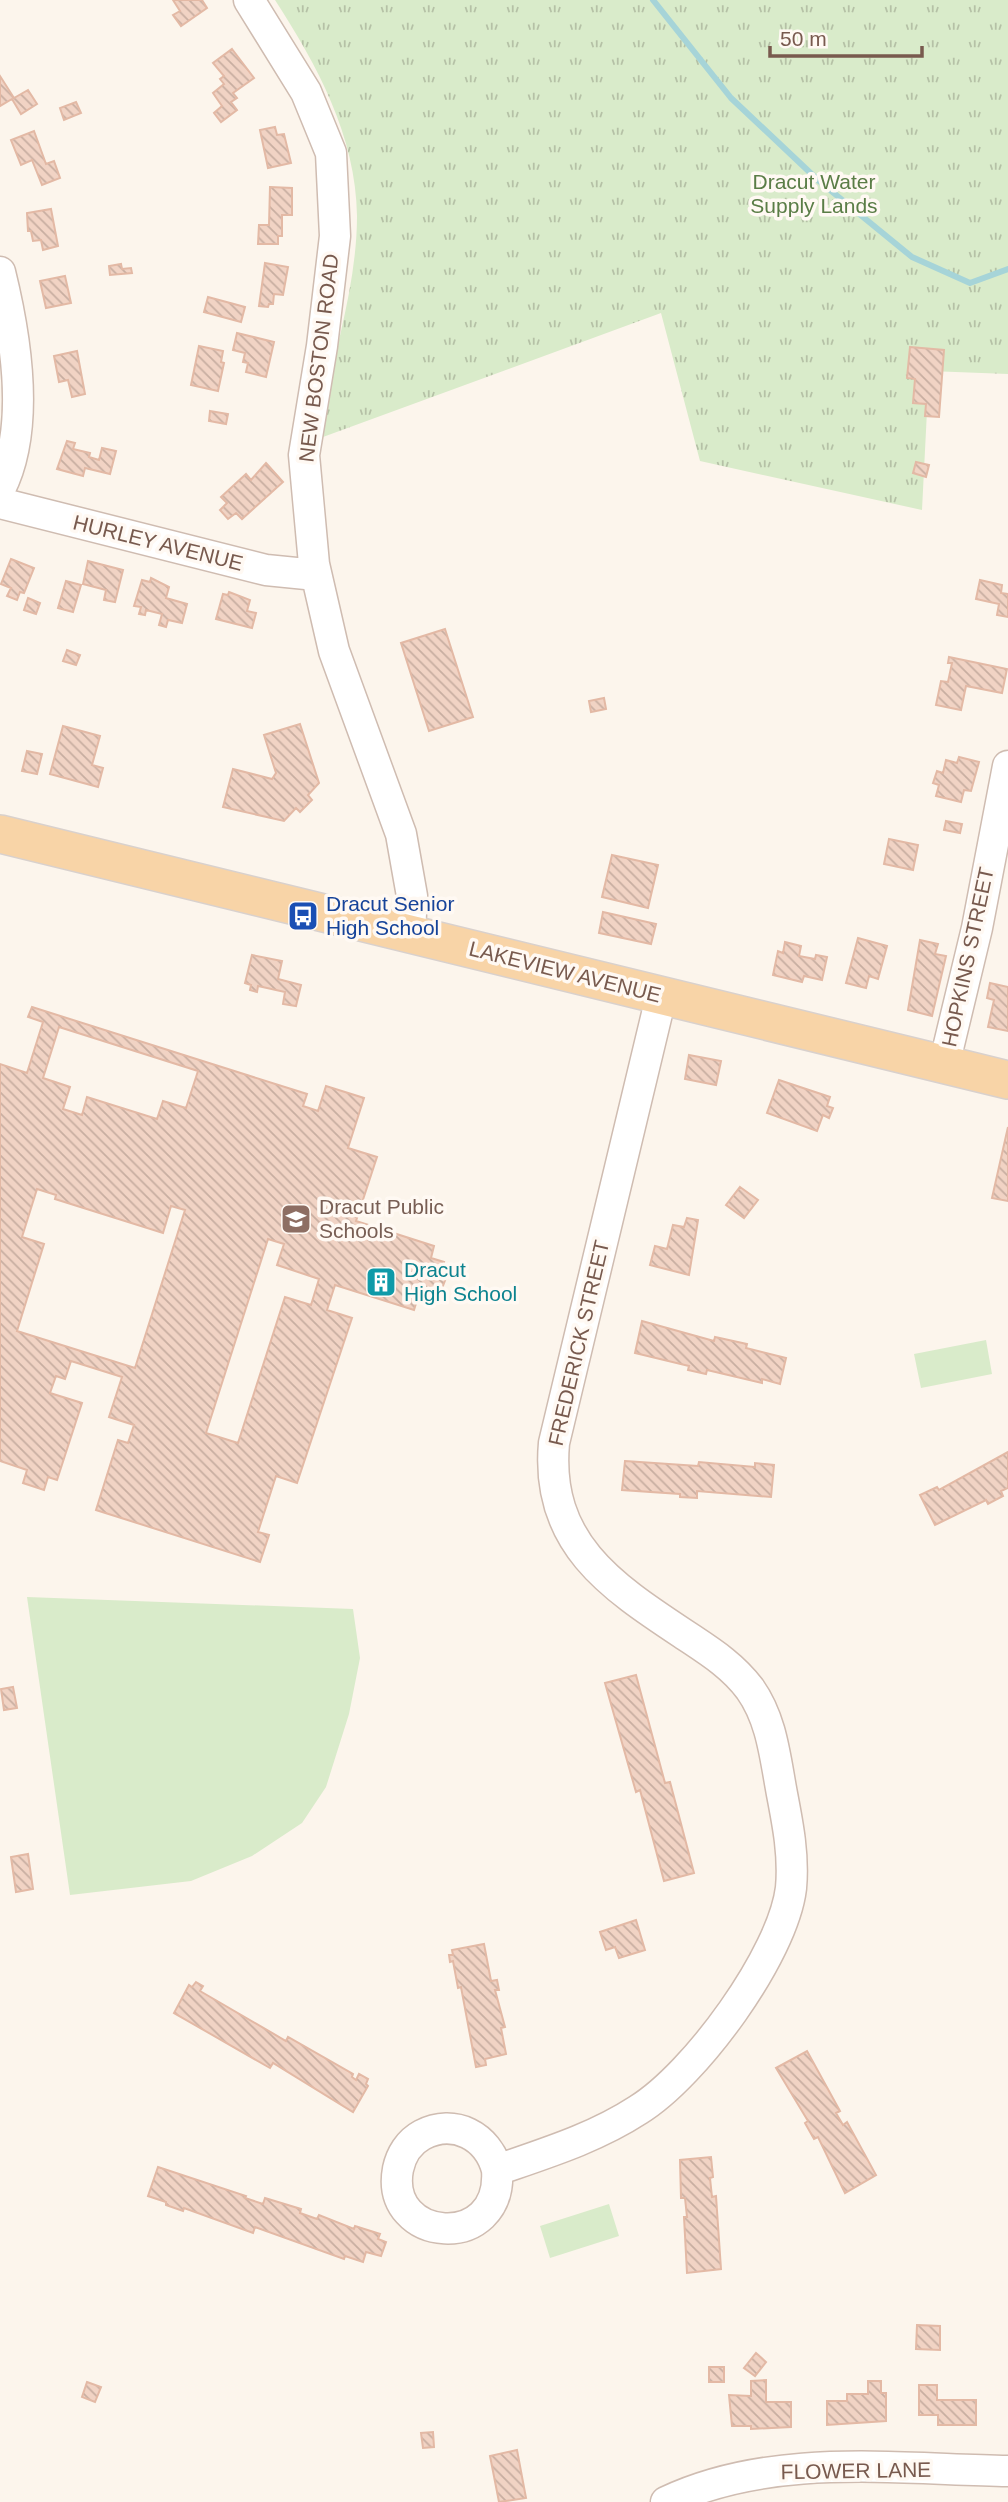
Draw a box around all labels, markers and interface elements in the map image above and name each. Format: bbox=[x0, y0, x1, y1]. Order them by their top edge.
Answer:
scale bar bbox=[770, 14, 922, 58]
text: 50 m bbox=[780, 27, 827, 50]
park label: Dracut Water Supply Lands bbox=[750, 170, 878, 217]
street label: NEW BOSTON ROAD bbox=[294, 252, 343, 463]
street label: HURLEY AVENUE bbox=[71, 510, 245, 575]
street label: HOPKINS STREET bbox=[937, 865, 998, 1049]
place label: Dracut Senior High School bbox=[326, 892, 454, 939]
bus stop icon: Dracut Senior High School bbox=[286, 899, 320, 933]
street label: LAKEVIEW AVENUE bbox=[467, 937, 663, 1006]
place label: Dracut Public Schools bbox=[319, 1195, 444, 1242]
school or university icon: Dracut Public Schools bbox=[279, 1202, 313, 1236]
street label: FREDERICK STREET bbox=[544, 1238, 613, 1448]
place label: Dracut High School bbox=[404, 1258, 517, 1305]
building icon: Dracut High School bbox=[364, 1265, 398, 1299]
street label: FLOWER LANE bbox=[781, 2458, 931, 2483]

